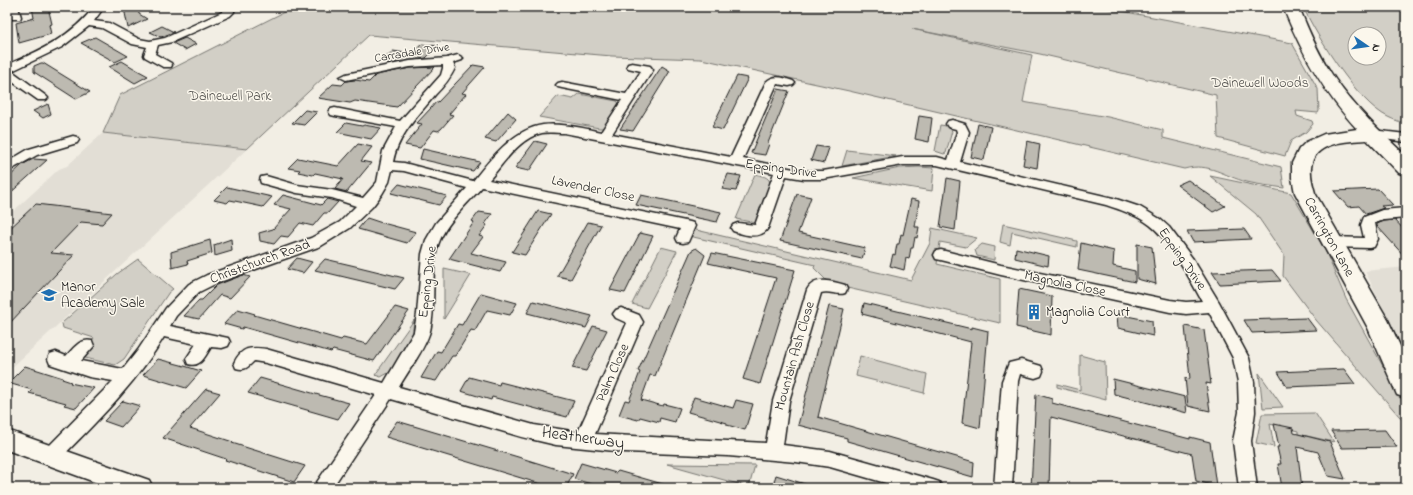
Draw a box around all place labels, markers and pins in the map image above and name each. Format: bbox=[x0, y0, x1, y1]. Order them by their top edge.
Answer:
place label: Manor Academy Sale bbox=[61, 277, 146, 315]
school or university icon: Manor Academy Sale bbox=[40, 286, 58, 304]
place label: Magnolia Court bbox=[1046, 302, 1130, 324]
building icon: Magnolia Court bbox=[1025, 303, 1043, 321]

